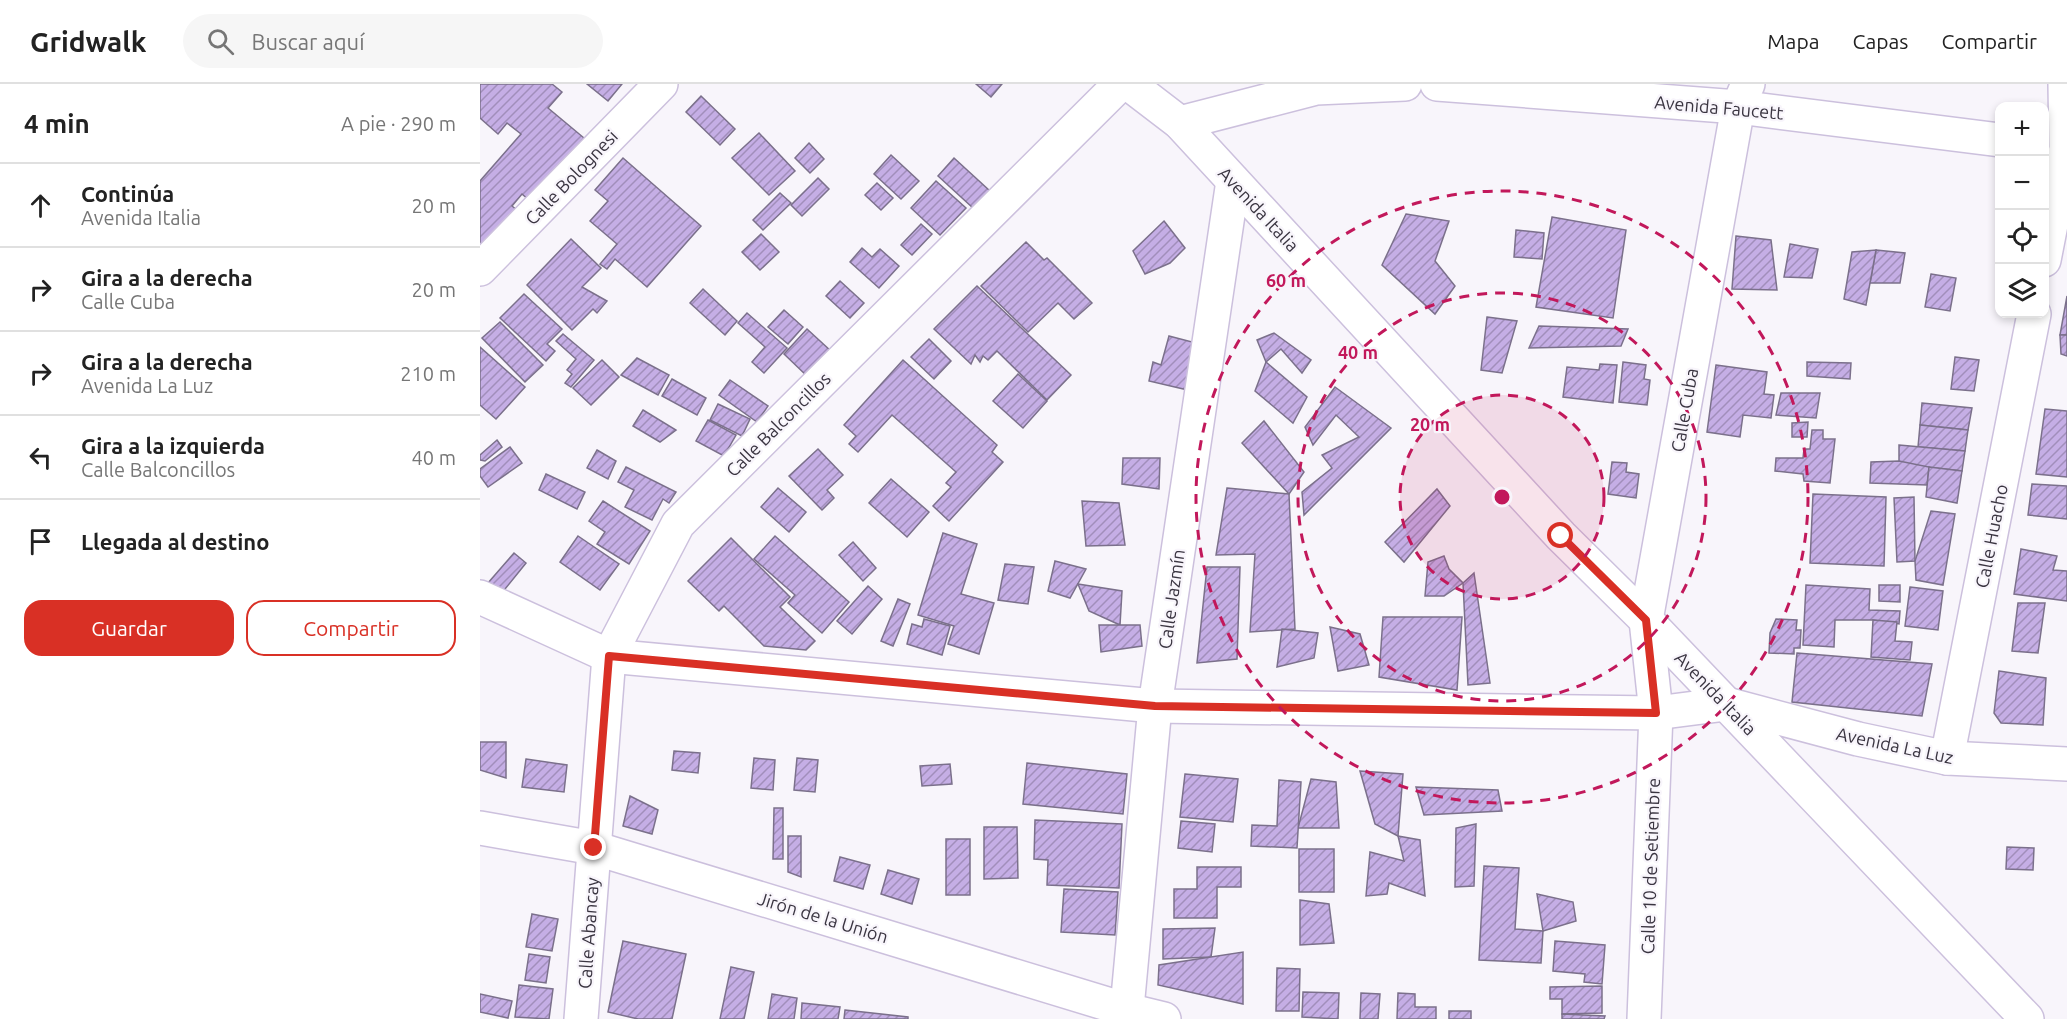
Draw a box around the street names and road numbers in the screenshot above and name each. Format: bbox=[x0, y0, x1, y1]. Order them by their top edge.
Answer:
street label: Avenida Faucett bbox=[1654, 91, 1784, 123]
street label: Calle Bolognesi bbox=[521, 126, 621, 228]
street label: Avenida Italia bbox=[1215, 163, 1303, 255]
street label: Calle Cuba bbox=[1667, 367, 1701, 453]
street label: Calle Balconcillos bbox=[722, 368, 834, 480]
street label: Calle Huacho bbox=[1971, 483, 2011, 589]
street label: Calle Jazmín bbox=[1154, 548, 1188, 650]
street label: Avenida Italia bbox=[1671, 647, 1761, 739]
street label: Avenida La Luz bbox=[1835, 723, 1955, 767]
street label: Calle 10 de Setiembre bbox=[1637, 778, 1663, 954]
street label: Calle Abancay bbox=[574, 876, 602, 989]
street label: Jirón de la Unión bbox=[755, 888, 891, 946]

